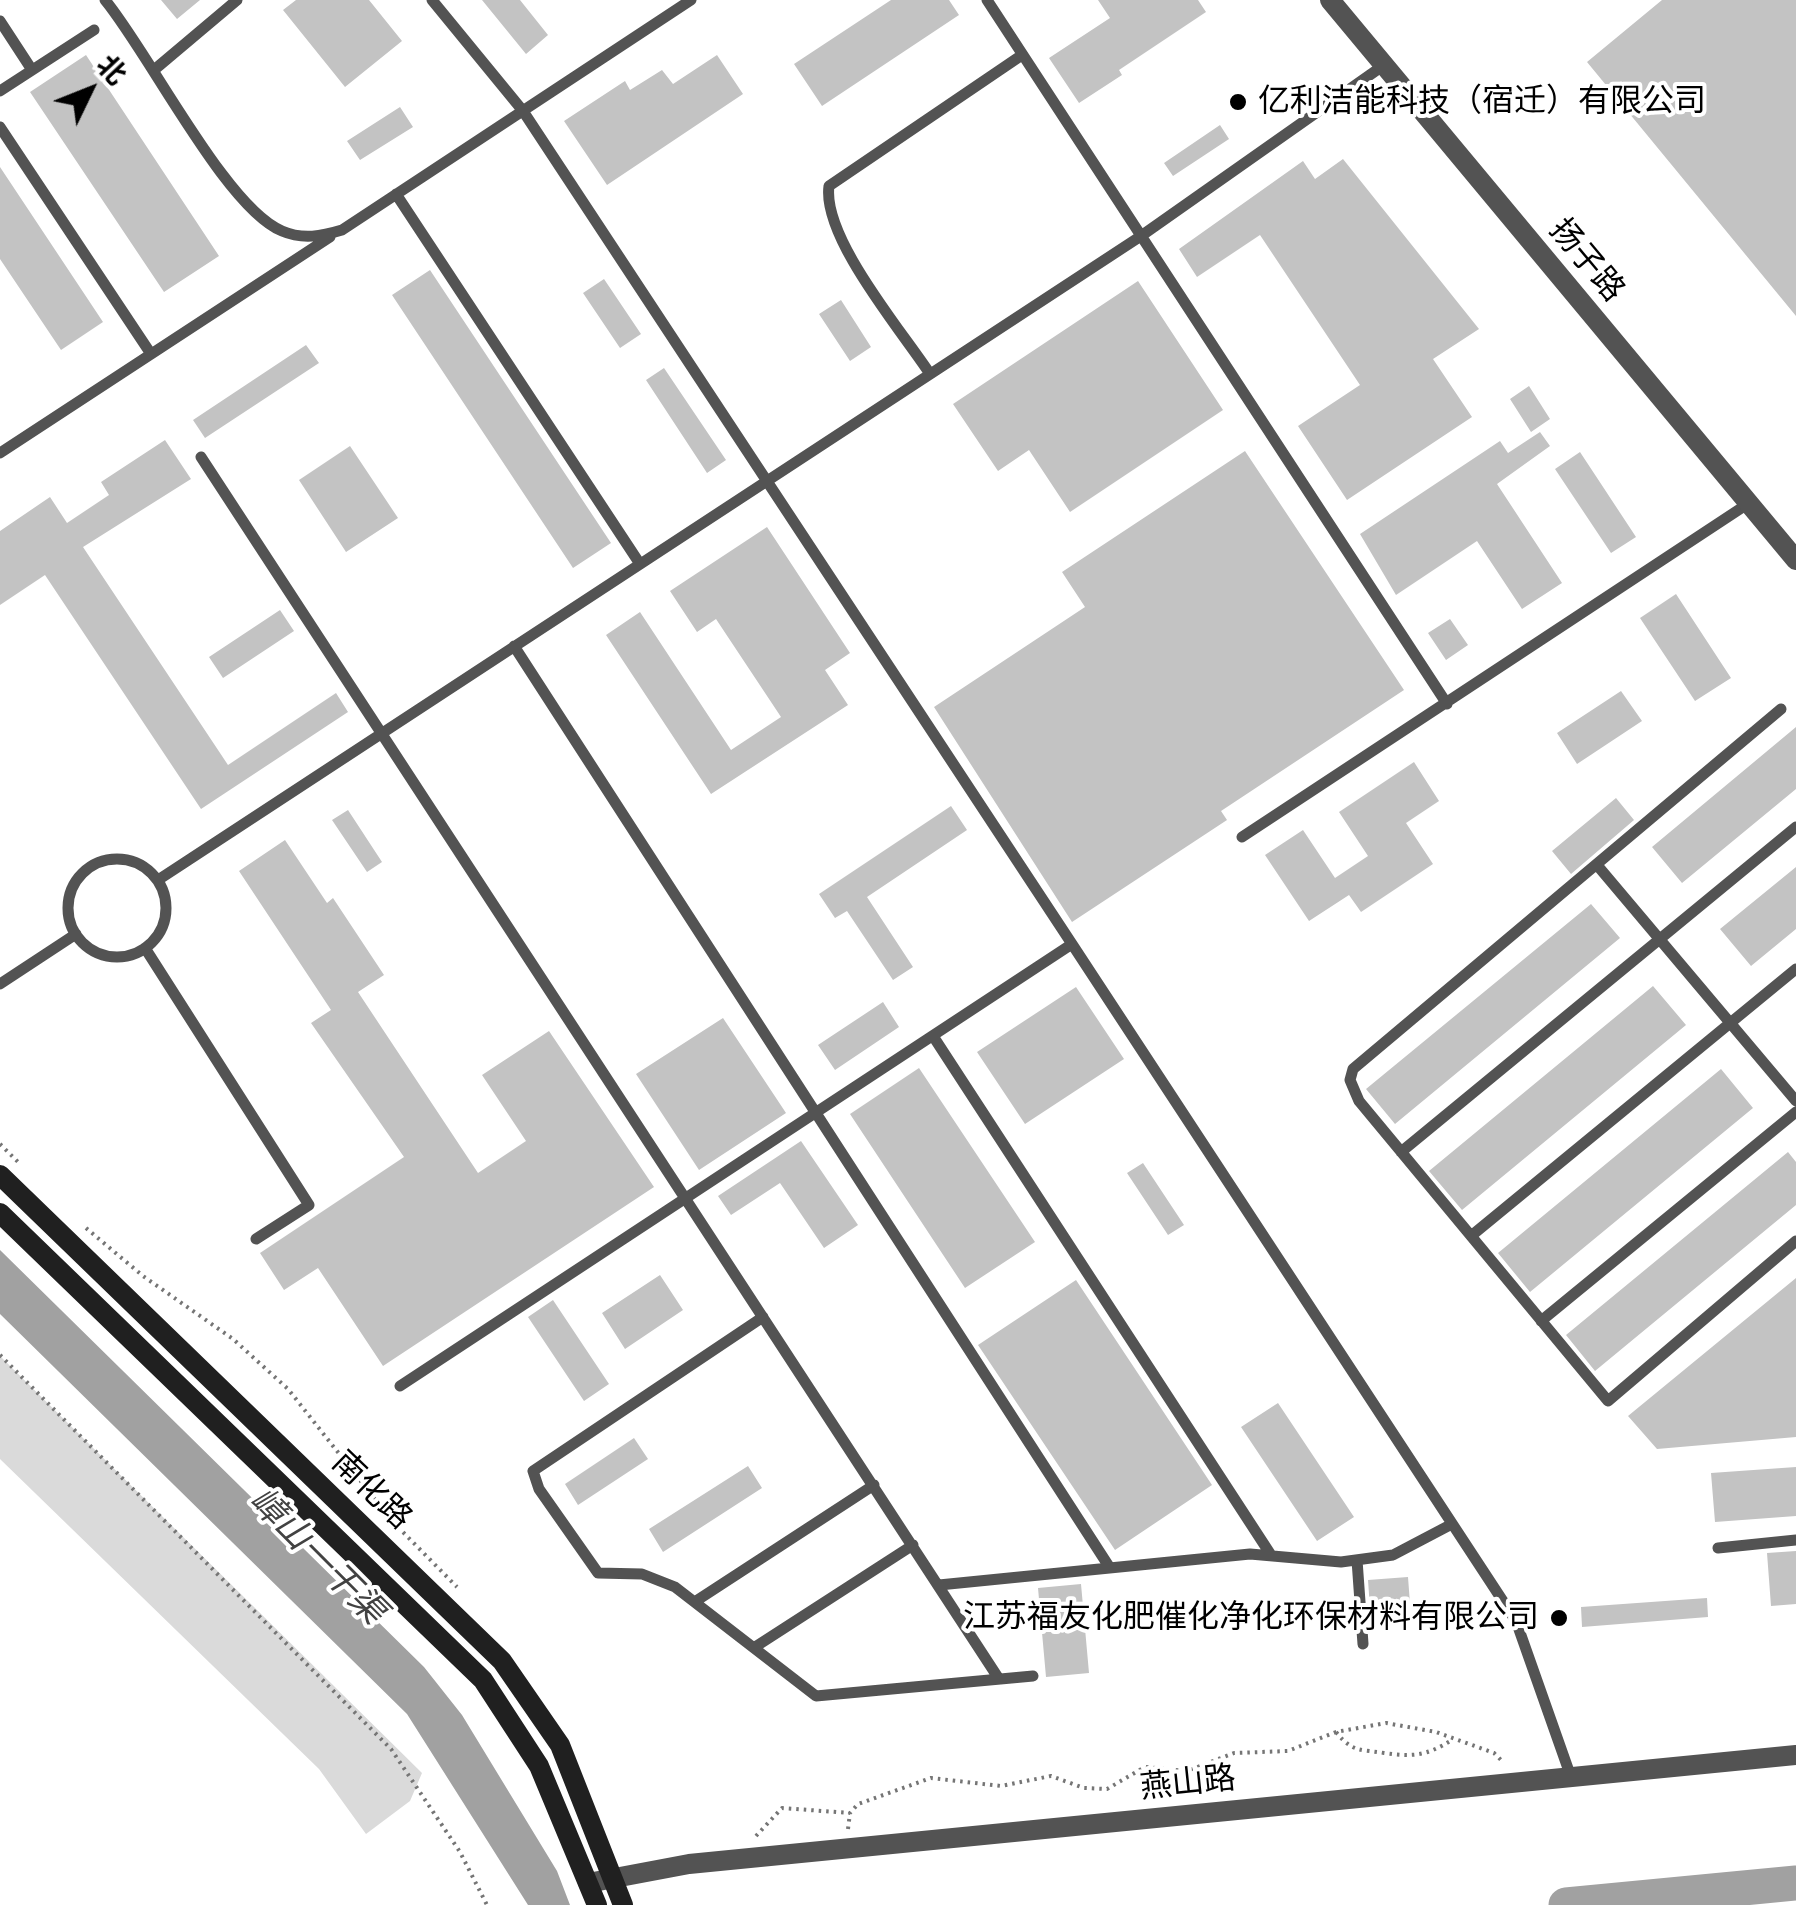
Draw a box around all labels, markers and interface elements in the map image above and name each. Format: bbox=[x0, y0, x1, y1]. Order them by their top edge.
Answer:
north arrow bbox=[40, 40, 140, 140]
text: 北 bbox=[89, 47, 135, 92]
place label: 亿利洁能科技（宿迁）有限公司 bbox=[1258, 83, 1706, 121]
marker: 亿利洁能科技（宿迁）有限公司 bbox=[1227, 91, 1249, 113]
street label: 扬子路 bbox=[1540, 212, 1632, 310]
street label: 南化路 bbox=[323, 1444, 419, 1538]
water label: 嶂山一干渠 bbox=[239, 1480, 393, 1634]
place label: 江苏福友化肥催化净化环保材料有限公司 bbox=[963, 1599, 1539, 1637]
marker: 江苏福友化肥催化净化环保材料有限公司 bbox=[1548, 1607, 1570, 1629]
street label: 燕山路 bbox=[1138, 1760, 1238, 1808]

